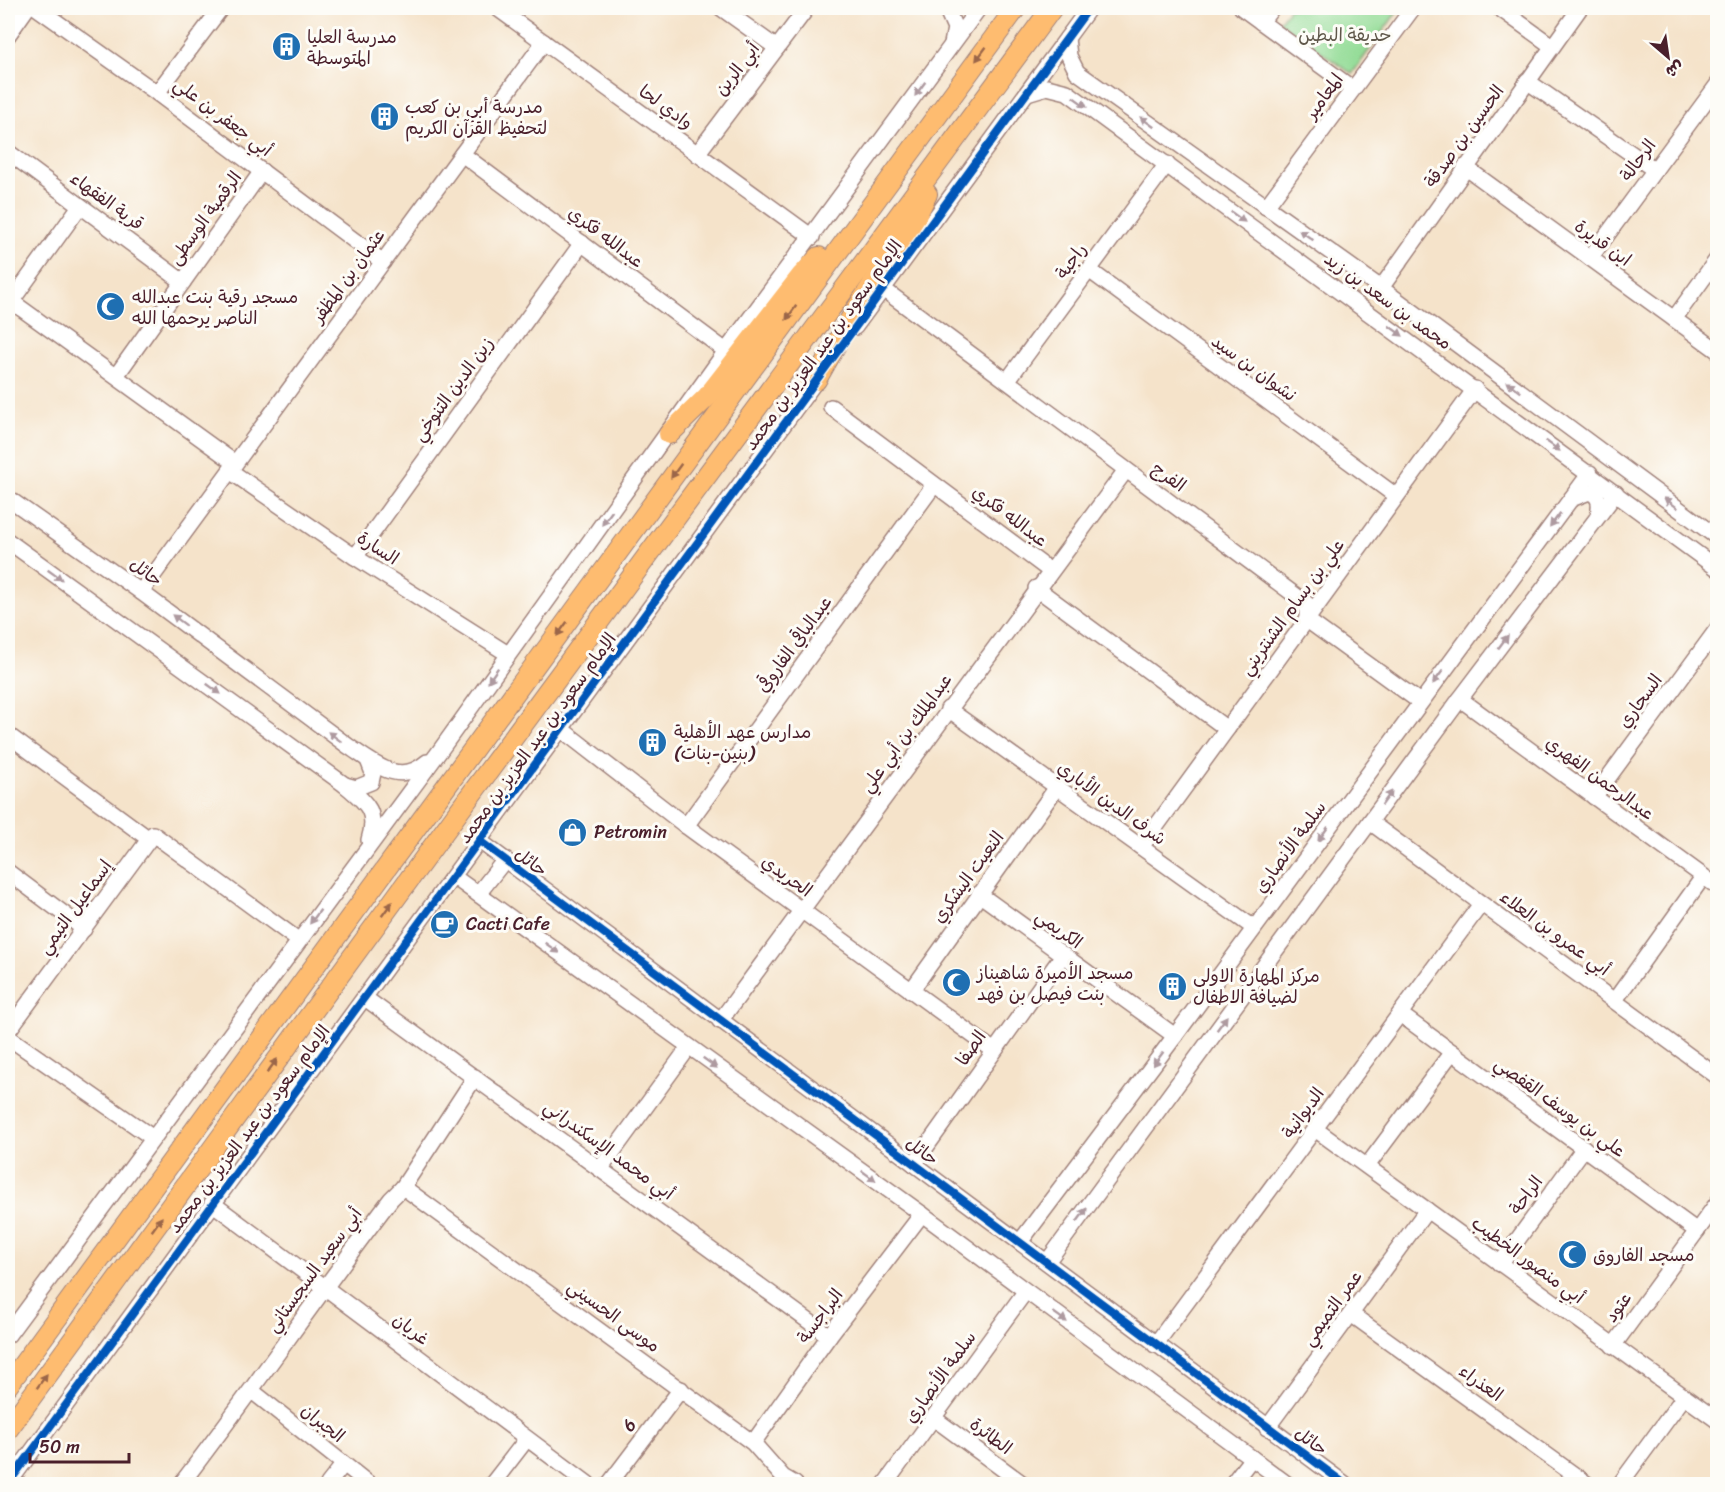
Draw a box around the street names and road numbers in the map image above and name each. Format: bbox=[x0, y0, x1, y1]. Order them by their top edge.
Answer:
street label: أبي الرين bbox=[706, 34, 769, 103]
street label: المعامير bbox=[1295, 66, 1352, 128]
street label: أبي جعفر بن علي bbox=[166, 69, 280, 166]
street label: وادي لحا bbox=[632, 76, 700, 138]
street label: الحسين بن صدقة bbox=[1415, 77, 1513, 195]
street label: الرحالة bbox=[1611, 132, 1665, 188]
street label: قرية الفقهاء bbox=[63, 163, 151, 239]
street label: الرقمية الوسطى bbox=[160, 164, 250, 272]
street label: عبدالله فكري bbox=[561, 198, 651, 276]
street label: ابن قديرة bbox=[1567, 211, 1639, 275]
street label: عثمان بن المظفر bbox=[301, 222, 393, 332]
street label: الإمام سعود بن عبد العزيز بن محمد bbox=[735, 232, 911, 458]
street label: راجية bbox=[1047, 236, 1095, 286]
street label: محمد بن سعد بن زيد bbox=[1317, 243, 1459, 359]
street label: نشوان بن سيد bbox=[1204, 326, 1304, 410]
street label: زين الدين التنوخي bbox=[404, 330, 502, 448]
street label: الفرج bbox=[1145, 453, 1193, 501]
street label: عبدالله فكري bbox=[965, 477, 1055, 555]
street label: السارة bbox=[350, 522, 406, 574]
street label: علي بن بسام الشنتريني bbox=[1231, 532, 1353, 682]
street label: حائل bbox=[122, 549, 170, 595]
street label: عبدالباقي الفاروقي bbox=[747, 588, 841, 700]
street label: الإمام سعود بن عبد العزيز بن محمد bbox=[449, 625, 625, 851]
street label: عبدالملك بن أبي علي bbox=[851, 666, 961, 800]
street label: السحاري bbox=[1609, 667, 1671, 735]
street label: عبدالرحمن الفهري bbox=[1539, 727, 1661, 829]
street label: شرف الدين الأباري bbox=[1050, 752, 1174, 854]
street label: سلمة الأنصاري bbox=[1245, 794, 1335, 900]
street label: النعيت اليشكري bbox=[923, 824, 1013, 930]
street label: حائل bbox=[507, 839, 555, 885]
street label: الحريدي bbox=[754, 846, 820, 906]
street label: إسماعيل التيمي bbox=[29, 853, 121, 961]
street label: أبي عمرو بن العلاء bbox=[1493, 882, 1618, 985]
street label: الكريمي bbox=[1028, 901, 1090, 957]
street label: الإمام سعود بن عبد العزيز بن محمد bbox=[159, 1018, 339, 1240]
street label: الصفا bbox=[947, 1023, 995, 1073]
street label: علي بن يوسف القفصي bbox=[1487, 1048, 1633, 1166]
street label: الديوانية bbox=[1273, 1080, 1333, 1146]
street label: أبي محمد الإسكندراني bbox=[537, 1091, 682, 1209]
street label: حائل bbox=[898, 1128, 946, 1174]
street label: الراحة bbox=[1501, 1168, 1551, 1222]
street label: أبي سعيد السجستاني bbox=[257, 1200, 371, 1339]
street label: أبي منصور الخطيب bbox=[1464, 1208, 1592, 1313]
street label: عمر التميمي bbox=[1293, 1263, 1371, 1353]
street label: موسى الحسيني bbox=[560, 1271, 668, 1361]
street label: البراجسة bbox=[788, 1281, 852, 1351]
street label: عتود bbox=[1596, 1285, 1640, 1329]
street label: غريان bbox=[385, 1304, 437, 1354]
street label: سلمة الأنصاري bbox=[895, 1324, 985, 1430]
street label: العذراء bbox=[1452, 1356, 1510, 1410]
street label: الجبران bbox=[294, 1395, 352, 1451]
street label: الطائرة bbox=[962, 1409, 1020, 1463]
street label: 6 bbox=[613, 1411, 645, 1439]
street label: حائل bbox=[1287, 1418, 1335, 1464]

